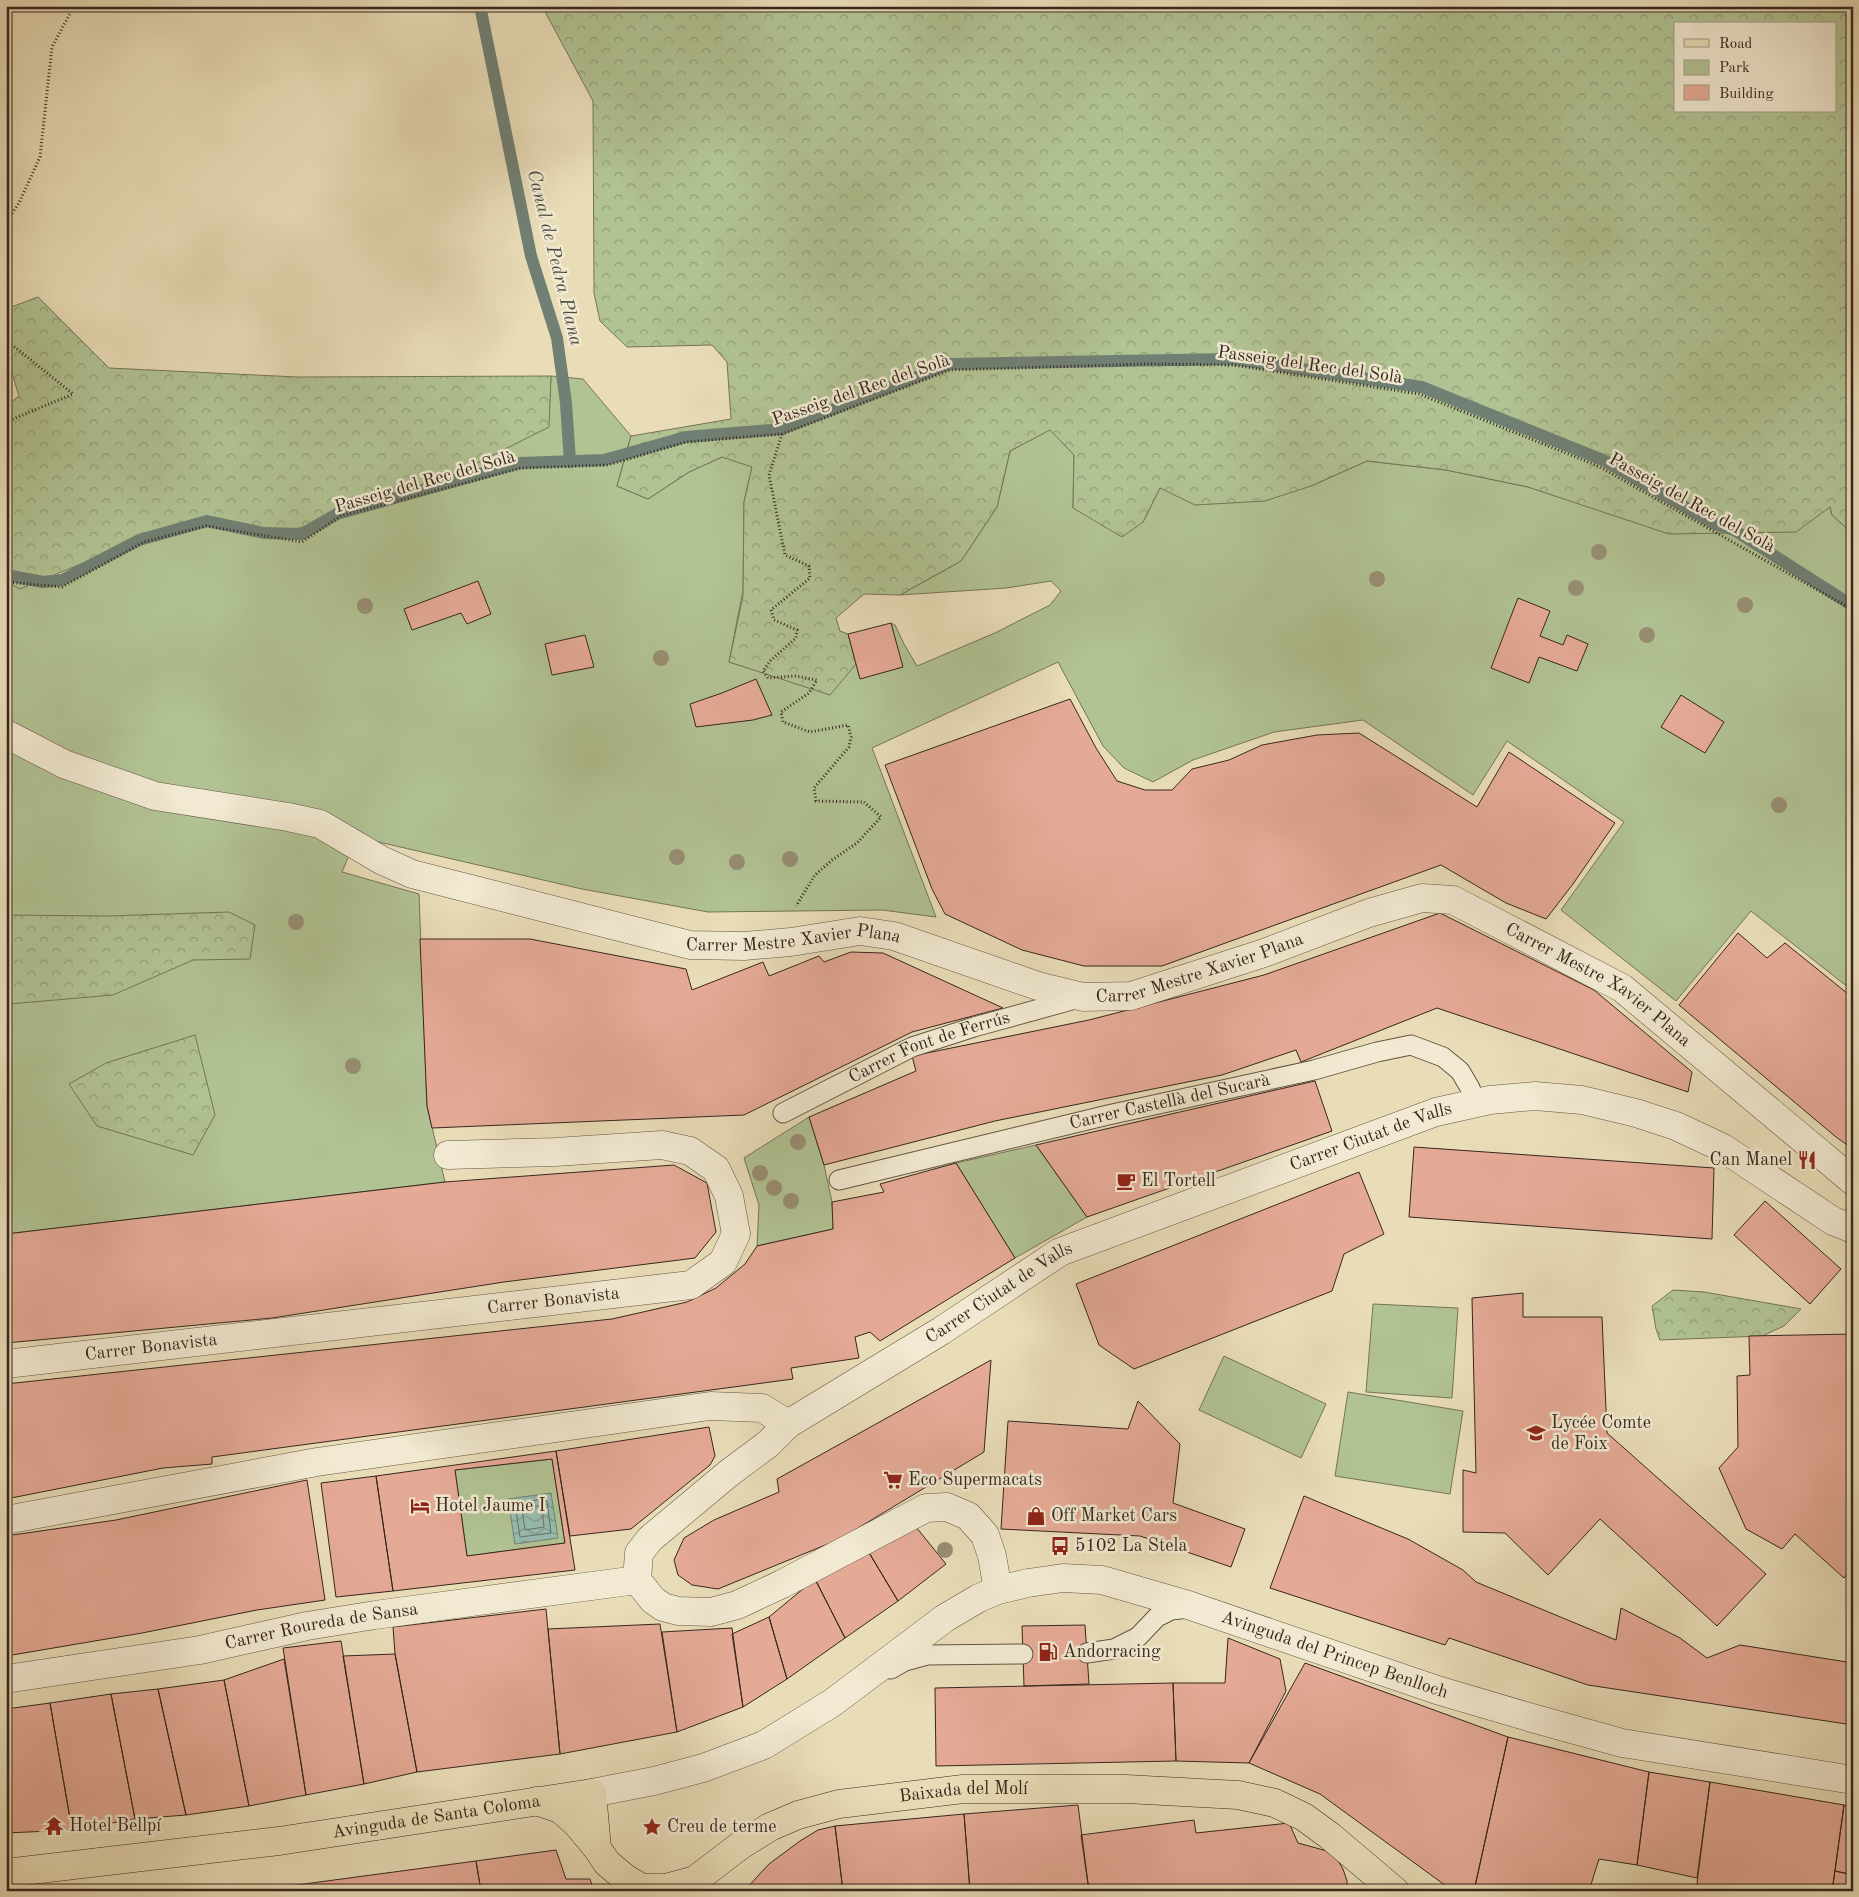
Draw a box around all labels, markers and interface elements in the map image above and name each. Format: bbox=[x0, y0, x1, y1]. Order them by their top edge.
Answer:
legend bbox=[1674, 22, 1836, 112]
text: Road bbox=[1719, 37, 1753, 52]
text: Park bbox=[1719, 61, 1750, 76]
text: Building bbox=[1719, 87, 1774, 102]
water label: Canal de Pedra Plana bbox=[523, 168, 585, 348]
street label: Passeig del Rec del Solà bbox=[1216, 343, 1404, 387]
street label: Passeig del Rec del Solà bbox=[770, 351, 952, 429]
street label: Passeig del Rec del Solà bbox=[333, 448, 517, 516]
street label: Passeig del Rec del Solà bbox=[1606, 450, 1778, 556]
street label: Carrer Mestre Xavier Plana bbox=[1502, 920, 1694, 1050]
street label: Carrer Mestre Xavier Plana bbox=[686, 922, 903, 955]
street label: Carrer Mestre Xavier Plana bbox=[1096, 930, 1306, 1006]
street label: Carrer Font de Ferrús bbox=[846, 1009, 1012, 1087]
street label: Carrer Castellà del Sucarà bbox=[1068, 1071, 1272, 1133]
street label: Carrer Ciutat de Valls bbox=[1287, 1100, 1454, 1175]
restaurant icon: Can Manel bbox=[1796, 1149, 1818, 1171]
place label: Can Manel bbox=[1709, 1151, 1792, 1169]
cafe icon: El Tortell bbox=[1115, 1170, 1137, 1192]
place label: El Tortell bbox=[1141, 1172, 1216, 1190]
street label: Carrer Ciutat de Valls bbox=[922, 1239, 1075, 1347]
street label: Carrer Bonavista bbox=[486, 1284, 621, 1317]
street label: Carrer Bonavista bbox=[84, 1331, 218, 1364]
place label: Lycée Comte de Foix bbox=[1551, 1414, 1651, 1453]
school or university icon: Lycée Comte de Foix bbox=[1525, 1422, 1547, 1444]
supermarket icon: Eco Supermacats bbox=[882, 1469, 904, 1491]
place label: Eco Supermacats bbox=[908, 1471, 1042, 1489]
hotel icon: Hotel Jaume I bbox=[409, 1495, 431, 1517]
place label: Hotel Jaume I bbox=[435, 1497, 546, 1515]
shop icon: Off Market Cars bbox=[1025, 1505, 1047, 1527]
place label: Off Market Cars bbox=[1051, 1507, 1177, 1525]
bus stop icon: 5102 La Stela bbox=[1049, 1535, 1071, 1557]
place label: 5102 La Stela bbox=[1075, 1537, 1187, 1555]
street label: Carrer Roureda de Sansa bbox=[223, 1600, 419, 1653]
street label: Avinguda del Princep Benlloch bbox=[1219, 1608, 1450, 1702]
fuel station icon: Andorracing bbox=[1037, 1641, 1059, 1663]
place label: Andorracing bbox=[1063, 1643, 1161, 1661]
street label: Baixada del Molí bbox=[898, 1780, 1028, 1806]
street label: Avinguda de Santa Coloma bbox=[331, 1792, 542, 1842]
temple icon: Hotel Bellpí bbox=[43, 1815, 65, 1837]
place icon: Creu de terme bbox=[641, 1816, 663, 1838]
place label: Hotel Bellpí bbox=[69, 1817, 161, 1835]
place label: Creu de terme bbox=[667, 1818, 777, 1836]

